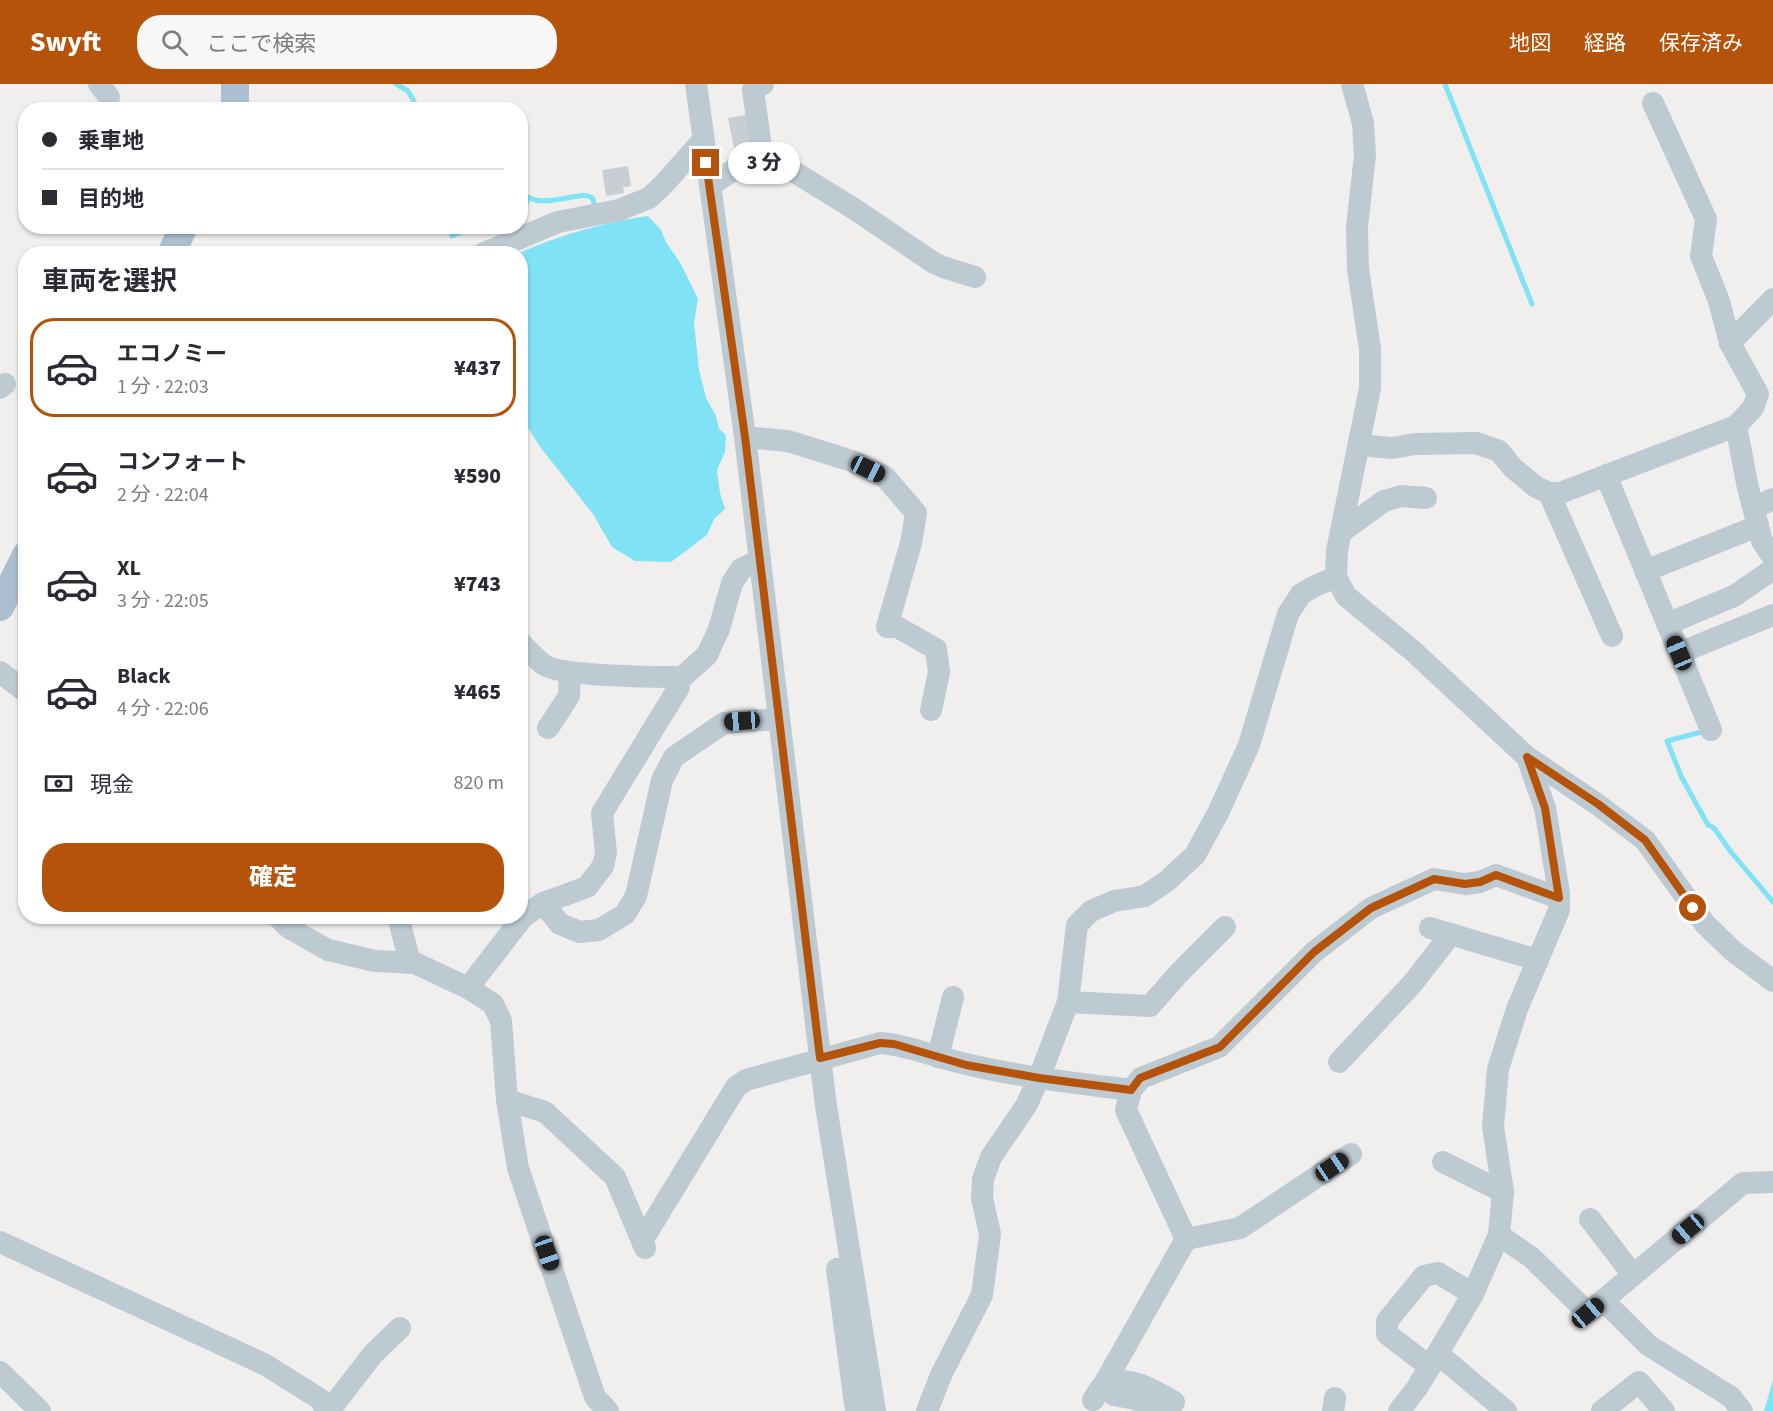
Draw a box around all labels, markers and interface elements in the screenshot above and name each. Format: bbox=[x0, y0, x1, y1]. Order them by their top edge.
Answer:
search box bbox=[137, 15, 557, 69]
text: Swyft bbox=[30, 22, 101, 62]
icon: search bbox=[158, 26, 191, 59]
text: ここで検索 bbox=[206, 28, 316, 60]
text: 地図 bbox=[1509, 28, 1551, 58]
text: 経路 bbox=[1584, 28, 1626, 58]
text: 保存済み bbox=[1659, 28, 1743, 58]
text: 乗車地 bbox=[78, 125, 144, 157]
callout: 3 分 bbox=[727, 142, 799, 184]
route end bbox=[692, 149, 719, 176]
text: 3 分 bbox=[747, 149, 781, 177]
text: 目的地 bbox=[78, 183, 144, 215]
text: 車両を選択 bbox=[42, 262, 177, 301]
text: エコノミー bbox=[117, 338, 227, 370]
icon: car bbox=[45, 341, 99, 395]
text: ¥437 bbox=[454, 352, 501, 384]
text: 1 分 · 22:03 bbox=[117, 373, 209, 401]
text: コンフォート bbox=[117, 446, 248, 478]
icon: car bbox=[45, 449, 99, 503]
car bbox=[848, 453, 888, 485]
text: ¥590 bbox=[454, 460, 501, 492]
text: 2 分 · 22:04 bbox=[117, 481, 209, 509]
text: XL bbox=[117, 552, 141, 584]
icon: car bbox=[45, 557, 99, 611]
text: ¥743 bbox=[454, 568, 501, 600]
text: 3 分 · 22:05 bbox=[117, 587, 209, 615]
car bbox=[1664, 633, 1694, 673]
text: Black bbox=[117, 660, 171, 692]
icon: car bbox=[45, 665, 99, 719]
text: ¥465 bbox=[454, 676, 501, 708]
text: 4 分 · 22:06 bbox=[117, 695, 209, 723]
car bbox=[723, 711, 761, 731]
icon: cash bbox=[42, 767, 75, 800]
text: 現金 bbox=[90, 769, 134, 801]
text: 820 m bbox=[454, 769, 504, 797]
button: 確定 bbox=[42, 843, 504, 912]
route start bbox=[1679, 894, 1706, 921]
car bbox=[1312, 1149, 1352, 1185]
car bbox=[1668, 1211, 1708, 1247]
car bbox=[533, 1233, 561, 1273]
car bbox=[1568, 1295, 1608, 1331]

